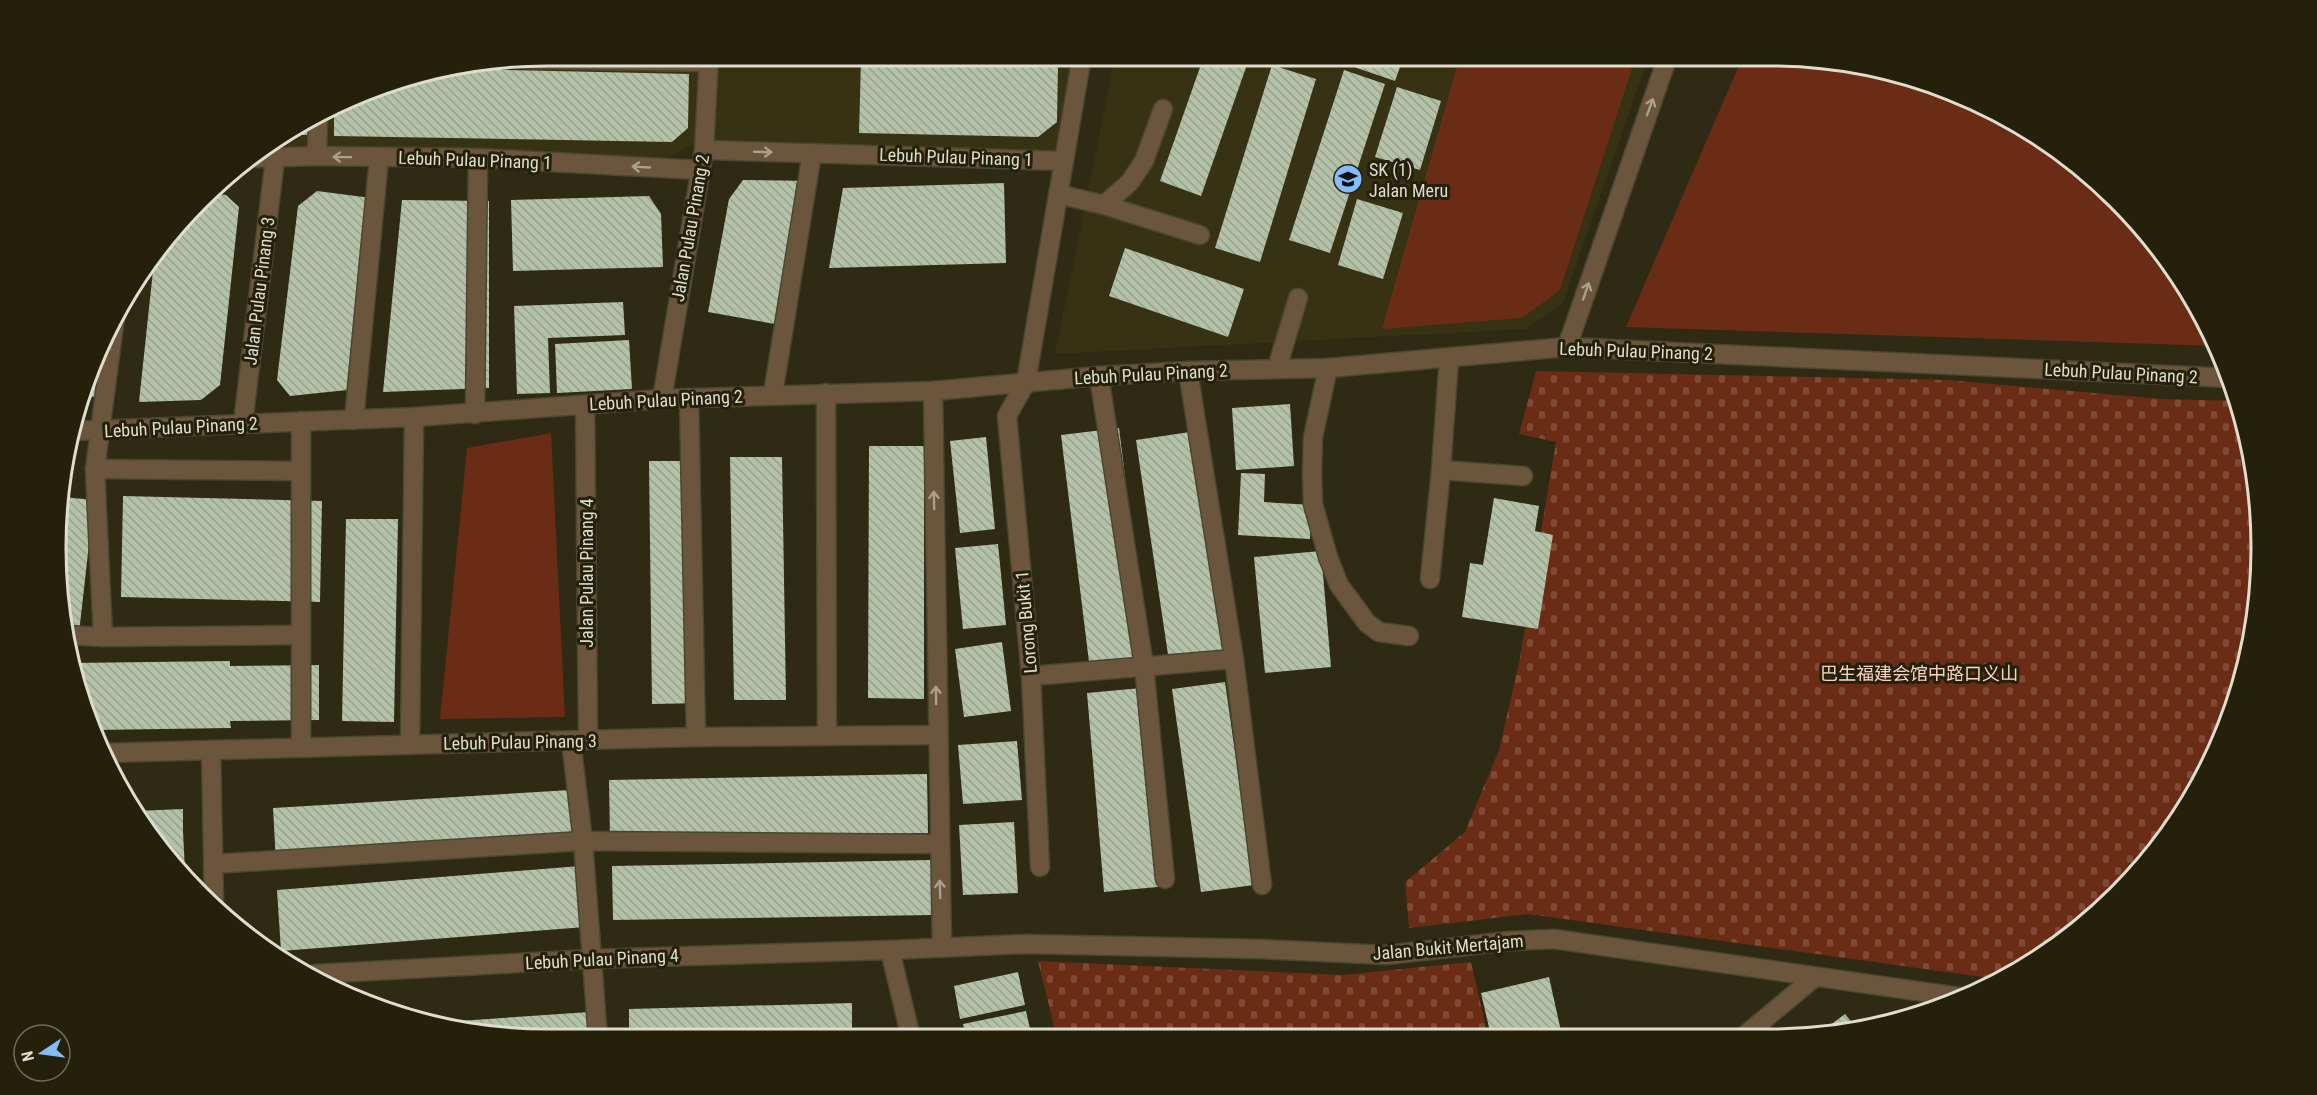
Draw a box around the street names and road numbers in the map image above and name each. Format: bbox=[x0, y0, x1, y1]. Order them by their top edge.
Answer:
street label: Lebuh Pulau Pinang 1 bbox=[879, 144, 1033, 170]
street label: Lebuh Pulau Pinang 1 bbox=[398, 147, 552, 173]
street label: Jalan Pulau Pinang 2 bbox=[667, 153, 713, 303]
street label: Jalan Pulau Pinang 3 bbox=[239, 216, 279, 366]
street label: Lebuh Pulau Pinang 2 bbox=[1559, 338, 1713, 364]
street label: Lebuh Pulau Pinang 2 bbox=[2044, 358, 2198, 388]
street label: Lebuh Pulau Pinang 2 bbox=[1074, 359, 1228, 389]
street label: Lebuh Pulau Pinang 2 bbox=[589, 385, 743, 415]
street label: Lebuh Pulau Pinang 2 bbox=[104, 412, 258, 442]
street label: Jalan Pulau Pinang 4 bbox=[576, 498, 597, 648]
street label: Lorong Bukit 1 bbox=[1011, 570, 1041, 674]
street label: Lebuh Pulau Pinang 3 bbox=[443, 730, 597, 754]
street label: Jalan Bukit Mertajam bbox=[1372, 930, 1524, 964]
street label: Lebuh Pulau Pinang 4 bbox=[525, 944, 679, 974]

